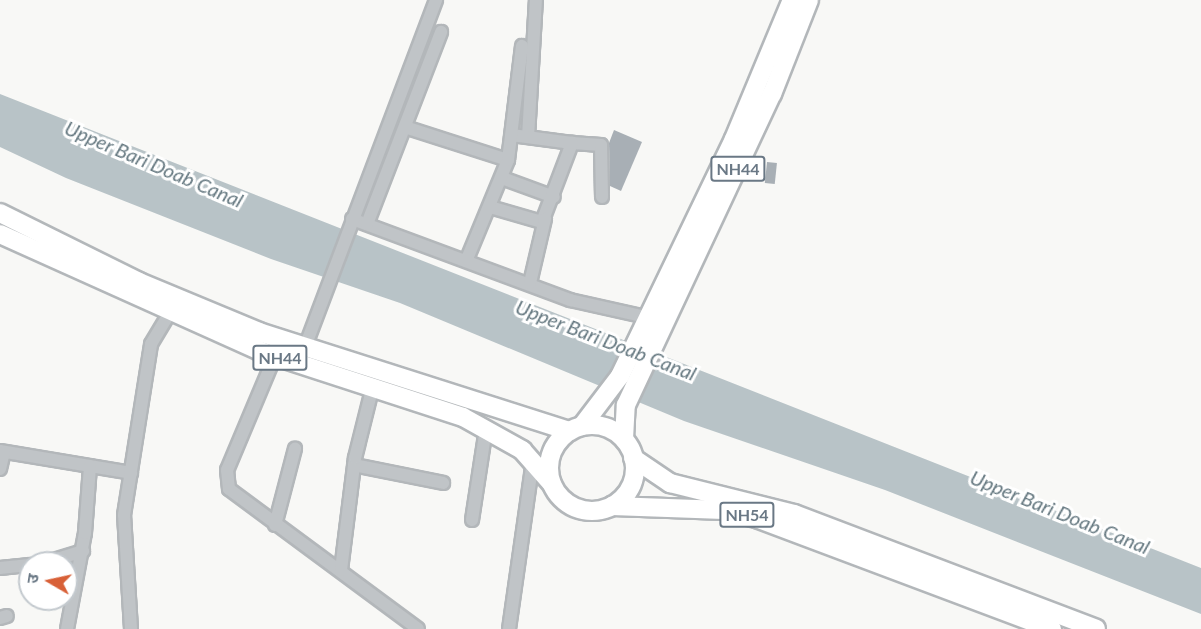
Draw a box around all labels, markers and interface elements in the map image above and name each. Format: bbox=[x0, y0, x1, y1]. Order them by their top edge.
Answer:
water label: Upper Bari Doab Canal bbox=[61, 115, 247, 213]
road number: NH44 bbox=[710, 156, 766, 182]
water label: Upper Bari Doab Canal bbox=[512, 294, 700, 386]
road number: NH44 bbox=[252, 345, 308, 371]
water label: Upper Bari Doab Canal bbox=[967, 465, 1153, 559]
road number: NH54 bbox=[718, 502, 776, 528]
north arrow bbox=[18, 551, 78, 611]
text: उ bbox=[22, 572, 42, 585]

